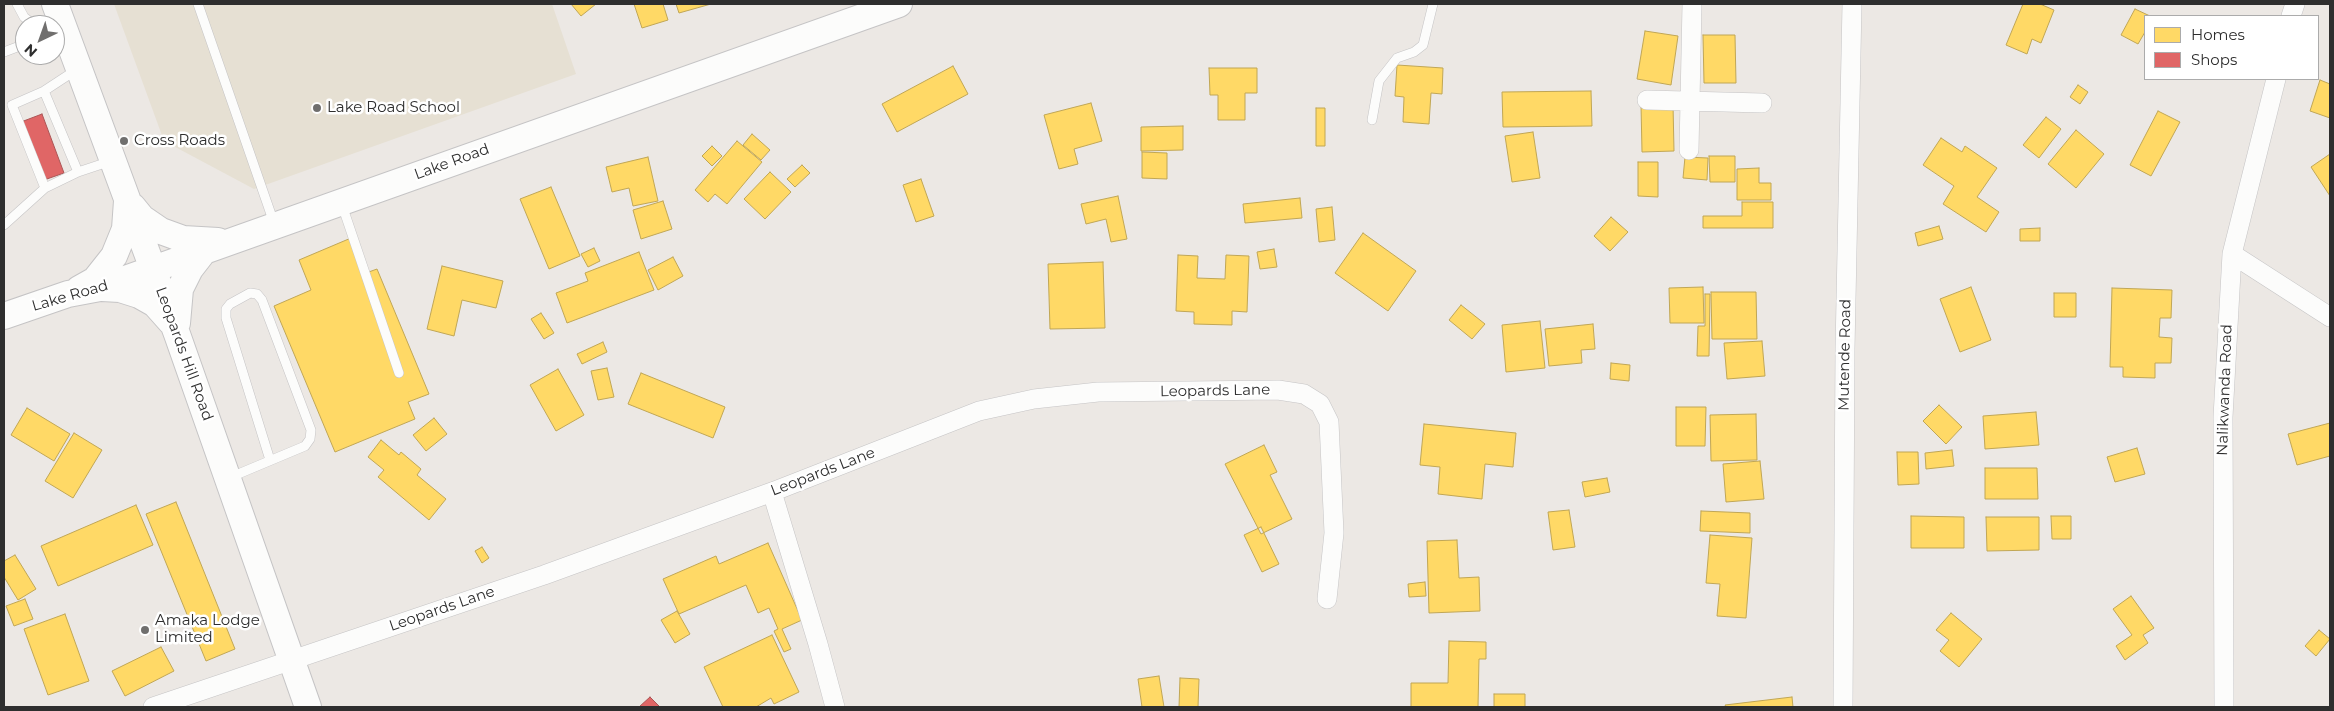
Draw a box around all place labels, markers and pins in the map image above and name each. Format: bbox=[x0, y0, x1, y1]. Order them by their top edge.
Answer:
place label: Lake Road School bbox=[327, 99, 460, 117]
marker: Lake Road School bbox=[311, 102, 323, 114]
place label: Cross Roads bbox=[134, 132, 225, 150]
marker: Cross Roads bbox=[118, 135, 130, 147]
place label: Amaka Lodge Limited bbox=[155, 612, 260, 647]
marker: Amaka Lodge Limited bbox=[139, 624, 151, 636]

